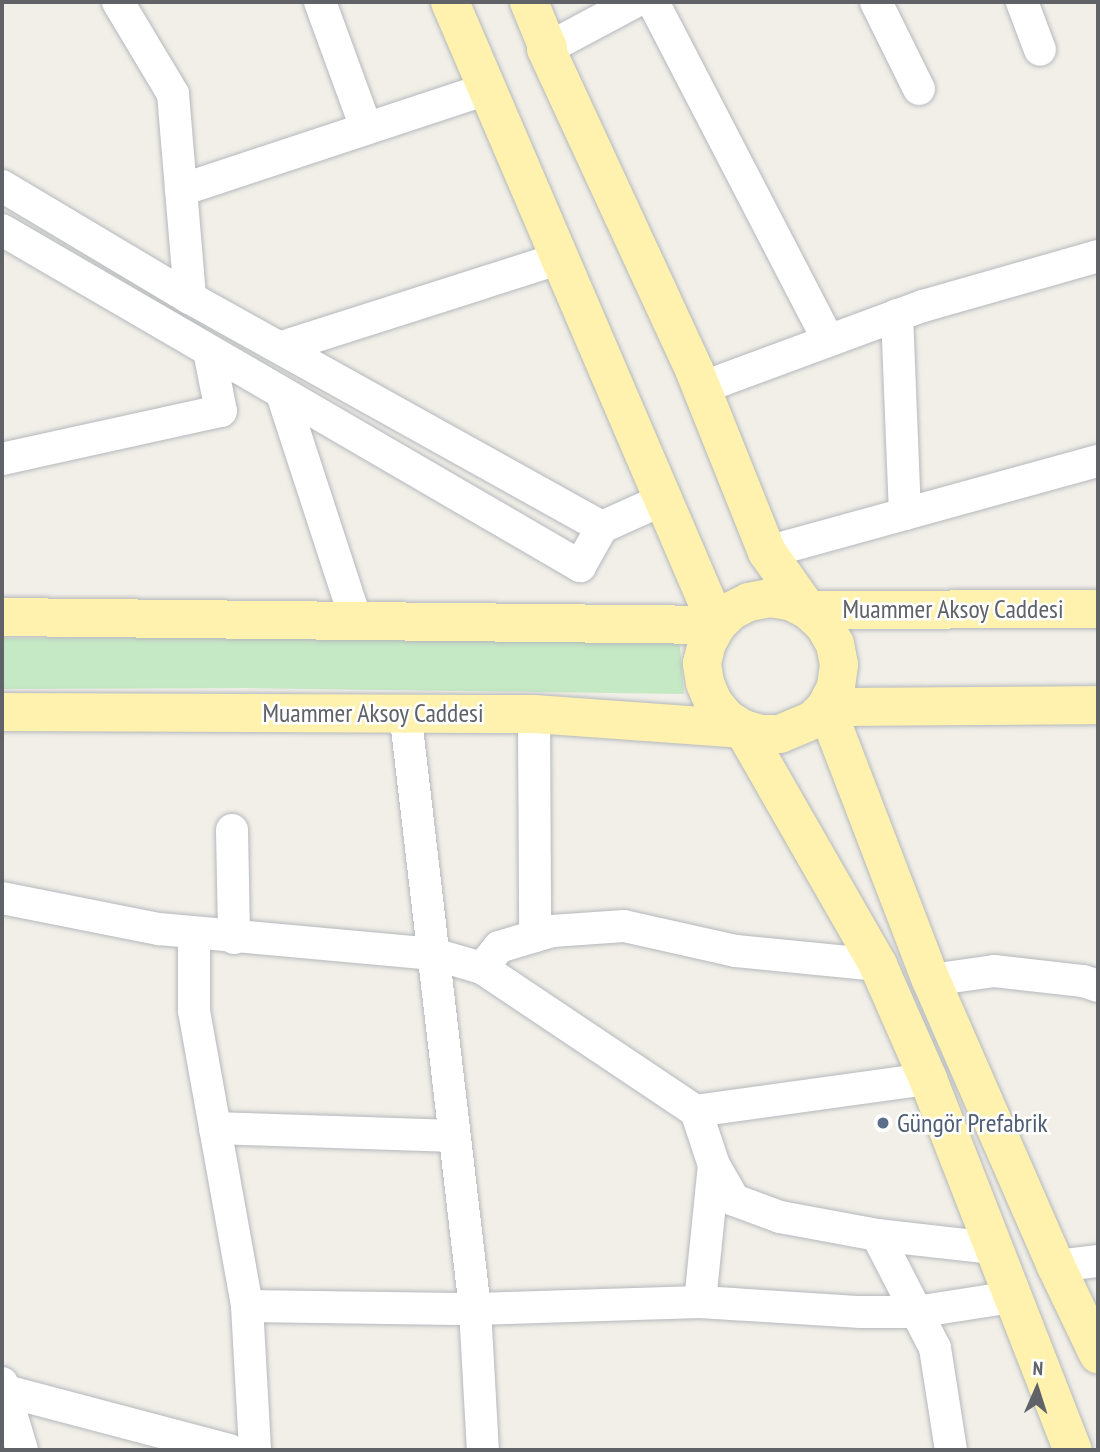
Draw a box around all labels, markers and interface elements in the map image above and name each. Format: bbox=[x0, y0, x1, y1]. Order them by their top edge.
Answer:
street label: Muammer Aksoy Caddesi bbox=[842, 593, 1064, 625]
street label: Muammer Aksoy Caddesi bbox=[262, 697, 484, 729]
place label: Güngör Prefabrik bbox=[897, 1107, 1048, 1139]
marker: Güngör Prefabrik bbox=[875, 1115, 891, 1131]
north arrow bbox=[1002, 1354, 1072, 1424]
text: N bbox=[1032, 1356, 1044, 1380]

